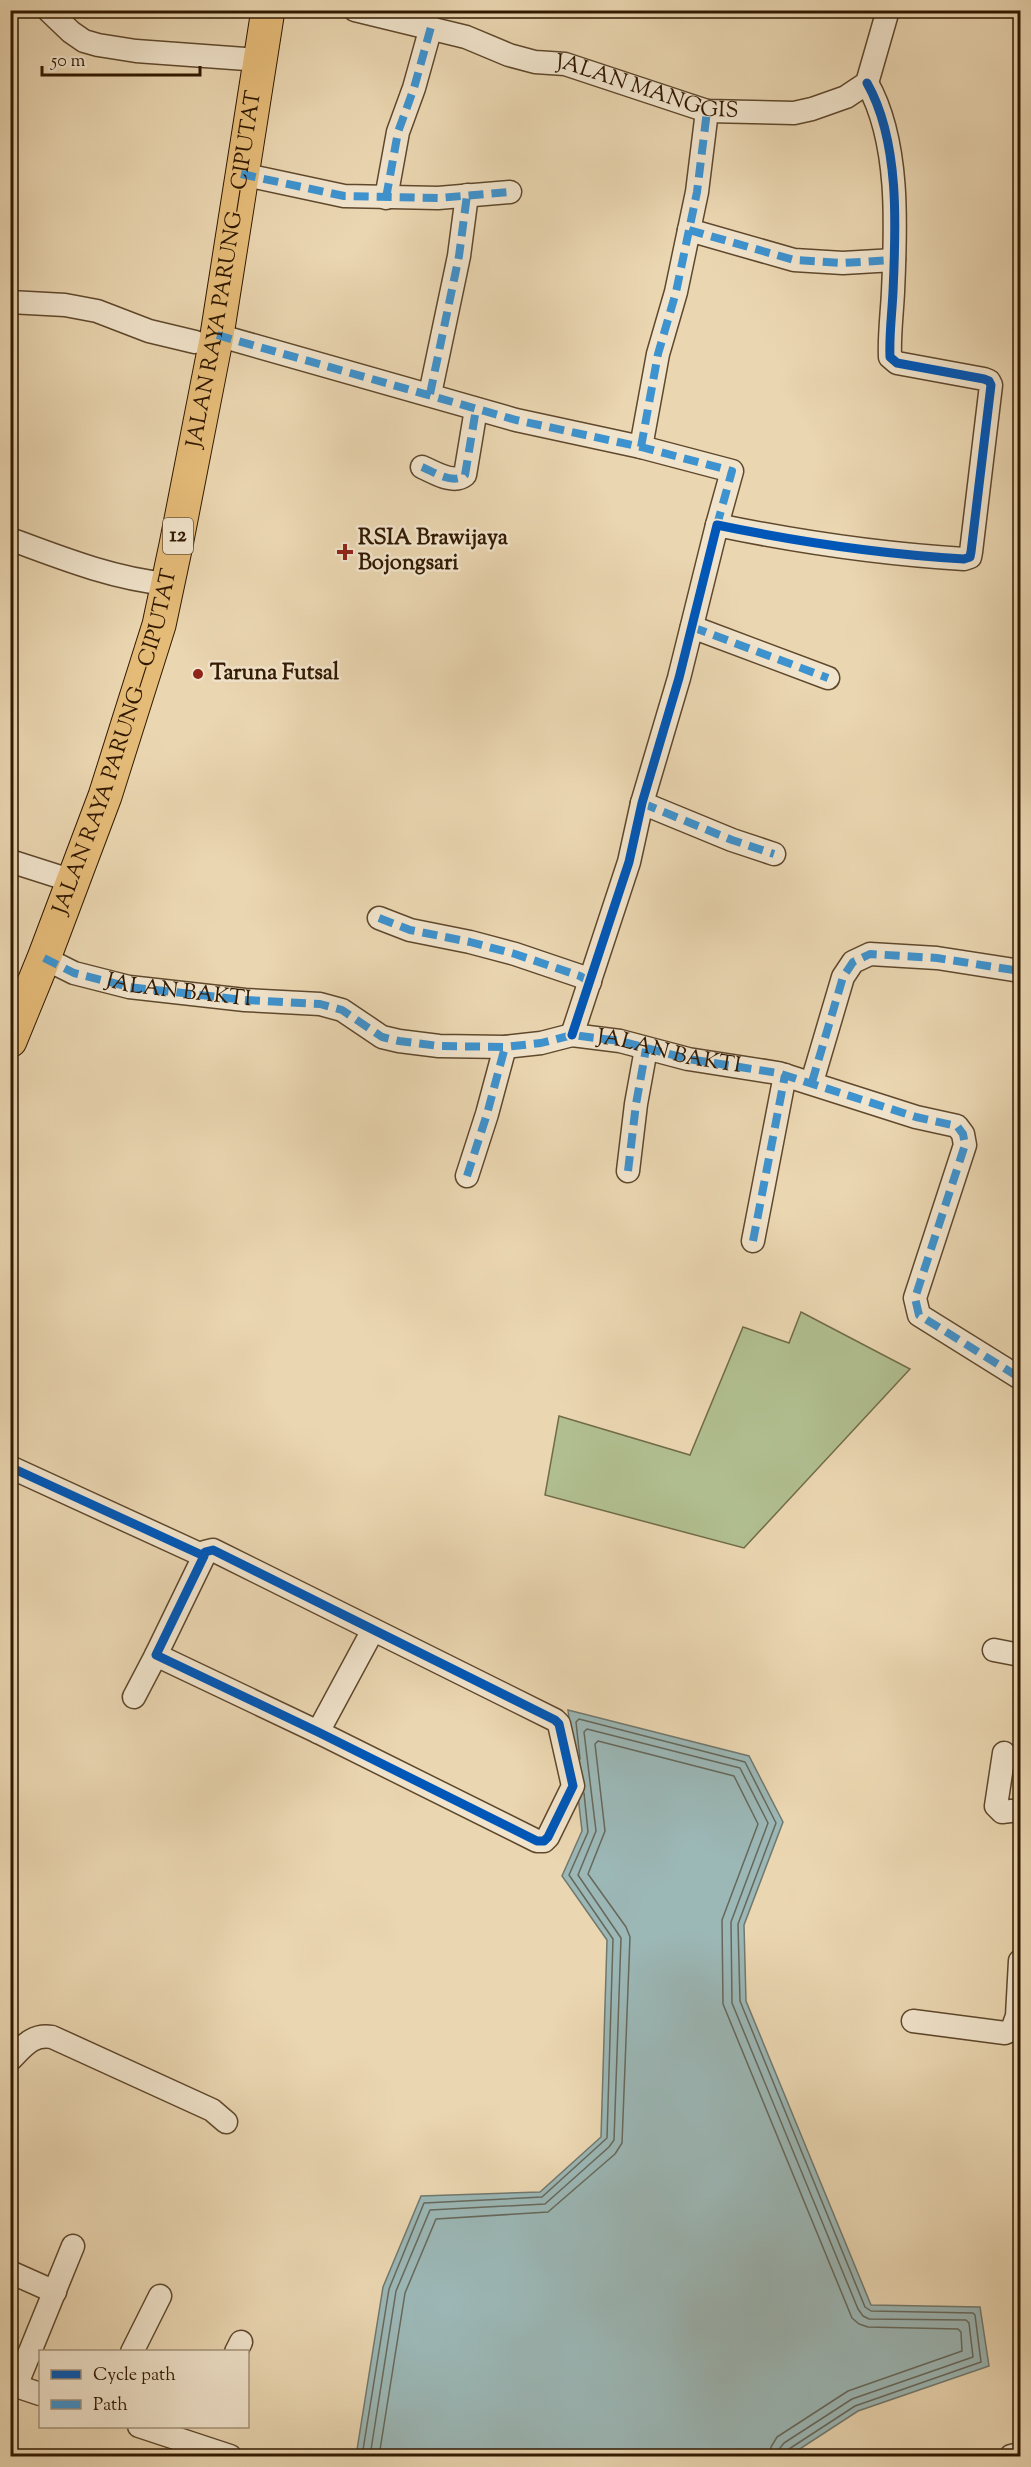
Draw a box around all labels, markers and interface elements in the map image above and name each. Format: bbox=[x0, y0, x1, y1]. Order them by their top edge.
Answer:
scale bar bbox=[42, 39, 200, 77]
street label: JALAN MANGGIS bbox=[554, 47, 739, 128]
text: 50 m bbox=[50, 49, 86, 75]
street label: JALAN RAYA PARUNG—CIPUTAT bbox=[179, 88, 271, 452]
road number: 12 bbox=[163, 518, 193, 554]
place label: RSIA Brawijaya Bojongsari bbox=[358, 523, 509, 580]
marker: RSIA Brawijaya Bojongsari bbox=[336, 543, 354, 561]
street label: JALAN RAYA PARUNG—CIPUTAT bbox=[45, 566, 187, 920]
place label: Taruna Futsal bbox=[210, 658, 340, 690]
marker: Taruna Futsal bbox=[191, 667, 205, 681]
street label: JALAN BAKTI bbox=[101, 965, 252, 1016]
street label: JALAN BAKTI bbox=[594, 1022, 743, 1083]
legend bbox=[39, 2350, 249, 2428]
text: Cycle path bbox=[93, 2363, 176, 2389]
text: Path bbox=[93, 2393, 128, 2419]

